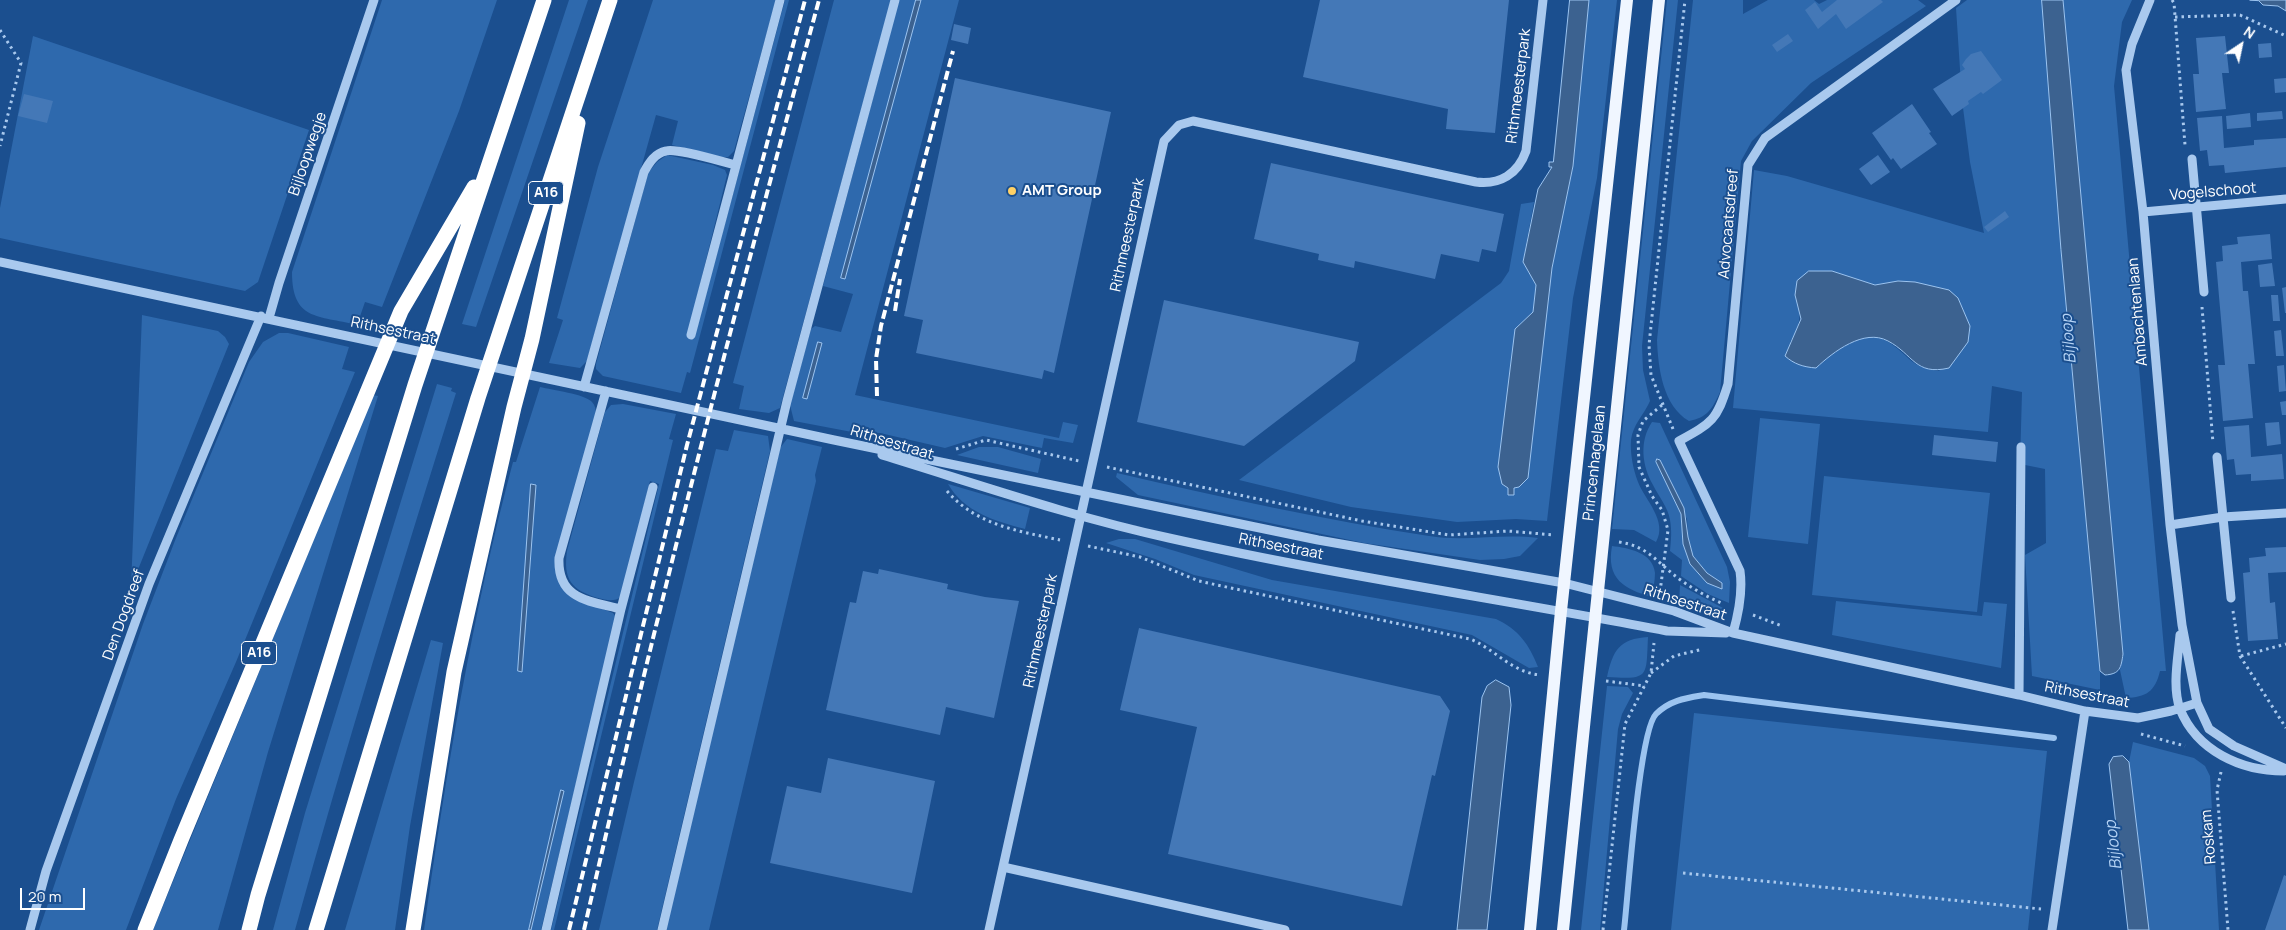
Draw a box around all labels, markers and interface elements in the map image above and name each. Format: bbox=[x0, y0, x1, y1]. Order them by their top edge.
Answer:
north arrow bbox=[2216, 20, 2266, 70]
text: N bbox=[2240, 21, 2259, 43]
street label: Rithmeesterpark bbox=[1503, 27, 1535, 145]
street label: Bijloopwegje bbox=[285, 110, 331, 198]
street label: Advocaatsdreef bbox=[1715, 168, 1743, 280]
street label: Rithmeesterpark bbox=[1107, 176, 1149, 294]
street label: Vogelschoot bbox=[2169, 179, 2257, 205]
road number: A16 bbox=[528, 182, 564, 204]
place label: AMT Group bbox=[1022, 182, 1102, 200]
marker: AMT Group bbox=[1006, 185, 1018, 197]
street label: Ambachtenlaan bbox=[2124, 257, 2152, 367]
street label: Rithsestraat bbox=[349, 313, 437, 349]
water label: Bijloop bbox=[2057, 313, 2081, 365]
street label: Princenhagelaan bbox=[1580, 404, 1610, 522]
street label: Rithsestraat bbox=[848, 422, 936, 464]
street label: Rithsestraat bbox=[1237, 530, 1325, 564]
street label: Den Dogdreef bbox=[99, 567, 149, 663]
street label: Rithmeesterpark bbox=[1020, 572, 1062, 690]
street label: Rithsestraat bbox=[1641, 581, 1729, 625]
road number: A16 bbox=[242, 641, 276, 664]
street label: Rithsestraat bbox=[2043, 678, 2131, 712]
street label: Roskam bbox=[2198, 809, 2220, 865]
water label: Bijloop bbox=[2101, 819, 2127, 871]
scale bar bbox=[22, 878, 88, 910]
text: 20 m bbox=[28, 886, 61, 907]

